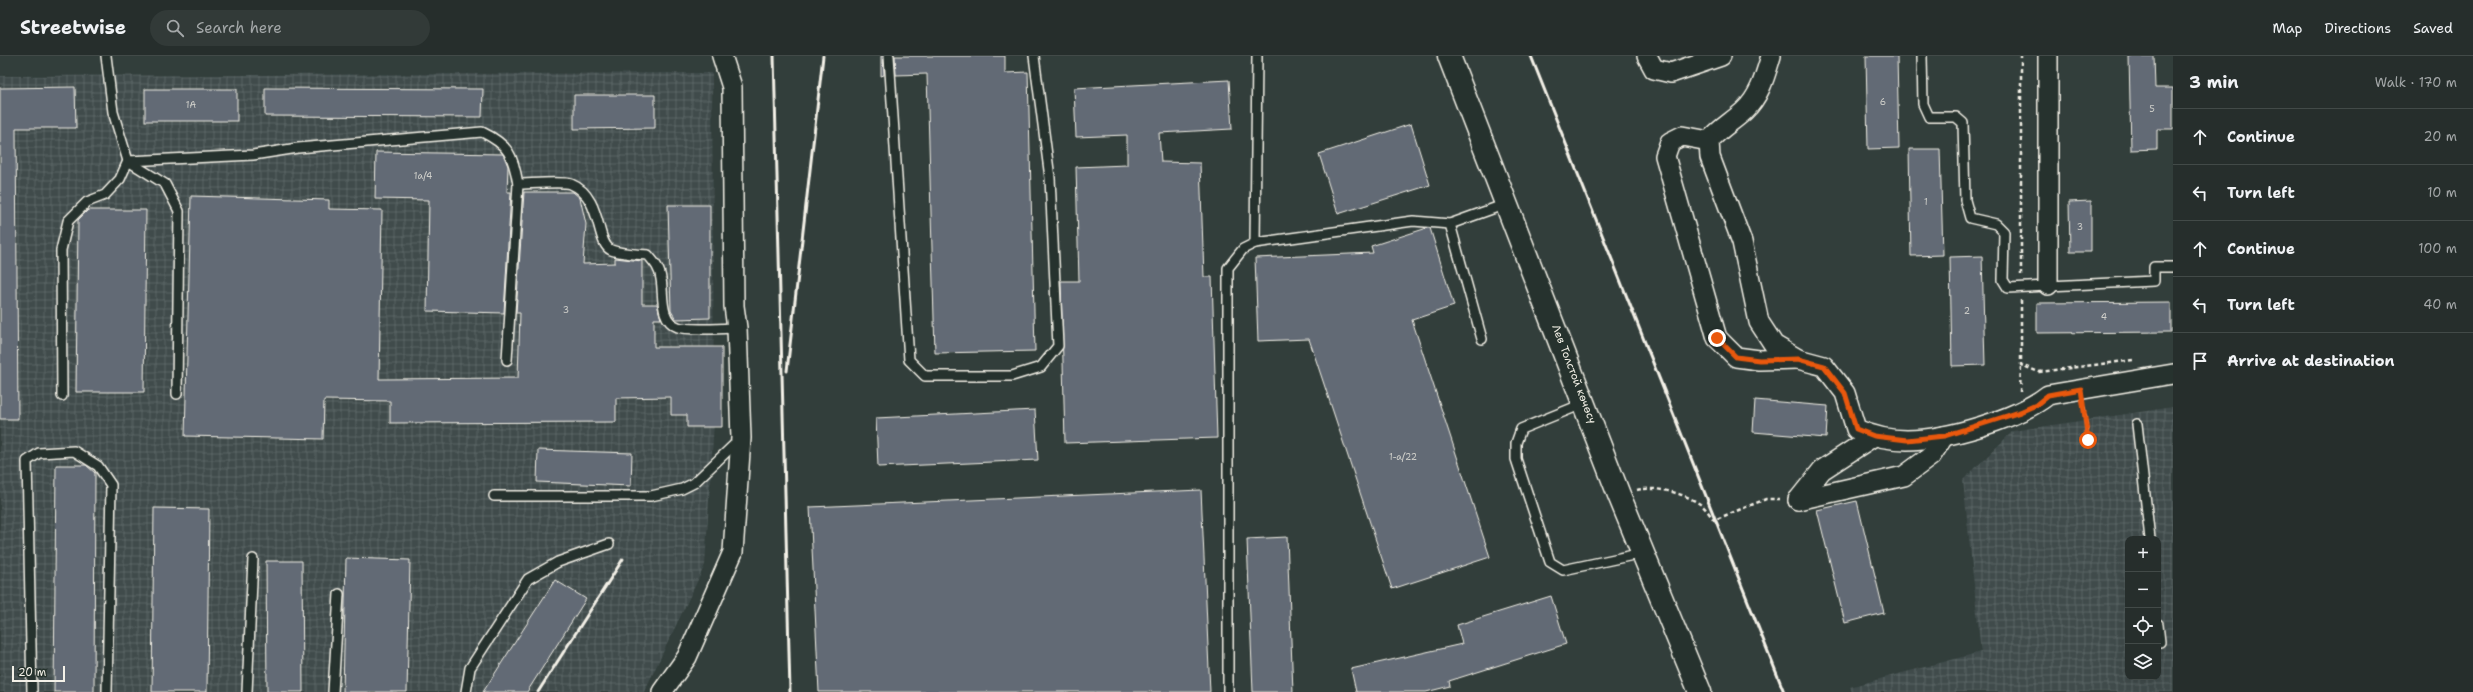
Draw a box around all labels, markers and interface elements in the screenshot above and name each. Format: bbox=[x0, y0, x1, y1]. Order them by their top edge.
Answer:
search box bbox=[150, 10, 430, 46]
text: Streetwise bbox=[20, 15, 126, 40]
icon: search bbox=[164, 17, 186, 39]
text: Search here bbox=[196, 18, 282, 38]
text: Map bbox=[2273, 19, 2303, 37]
text: Directions bbox=[2325, 19, 2391, 37]
text: Saved bbox=[2413, 19, 2453, 37]
text: 3 min bbox=[2189, 71, 2239, 93]
text: Walk · 170 m bbox=[2375, 74, 2457, 91]
house number: 6 bbox=[1880, 96, 1886, 108]
house number: 1А bbox=[186, 99, 197, 111]
house number: 5 bbox=[2149, 103, 2155, 115]
icon: ahead bbox=[2189, 126, 2211, 148]
text: Continue bbox=[2227, 127, 2295, 147]
text: 20 m bbox=[2424, 128, 2457, 145]
house number: 1а/4 bbox=[414, 170, 432, 182]
icon: left bbox=[2189, 182, 2211, 204]
text: Turn left bbox=[2227, 183, 2295, 203]
text: 10 m bbox=[2427, 184, 2457, 201]
house number: 1 bbox=[1924, 196, 1928, 208]
house number: 3 bbox=[2077, 221, 2083, 233]
icon: ahead bbox=[2189, 238, 2211, 260]
text: Continue bbox=[2227, 239, 2295, 259]
text: 100 m bbox=[2418, 240, 2457, 257]
icon: left bbox=[2189, 294, 2211, 316]
text: Turn left bbox=[2227, 295, 2295, 315]
text: 40 m bbox=[2423, 296, 2457, 313]
house number: 3 bbox=[563, 304, 569, 316]
house number: 2 bbox=[1964, 305, 1970, 317]
house number: 4 bbox=[2101, 311, 2107, 323]
street label: Лев Толстой көчөсү bbox=[1548, 322, 1600, 426]
route end bbox=[1708, 329, 1726, 347]
icon: arrive bbox=[2189, 350, 2211, 372]
text: Arrive at destination bbox=[2227, 351, 2395, 371]
route start bbox=[2079, 431, 2097, 449]
house number: 1-а/22 bbox=[1389, 451, 1417, 463]
map controls bbox=[2125, 536, 2161, 680]
button: + bbox=[2125, 536, 2161, 572]
button: − bbox=[2125, 572, 2161, 608]
button: locate bbox=[2125, 608, 2161, 644]
button: layers bbox=[2125, 644, 2161, 680]
scale bar bbox=[12, 664, 65, 683]
text: 20 m bbox=[18, 665, 46, 680]

